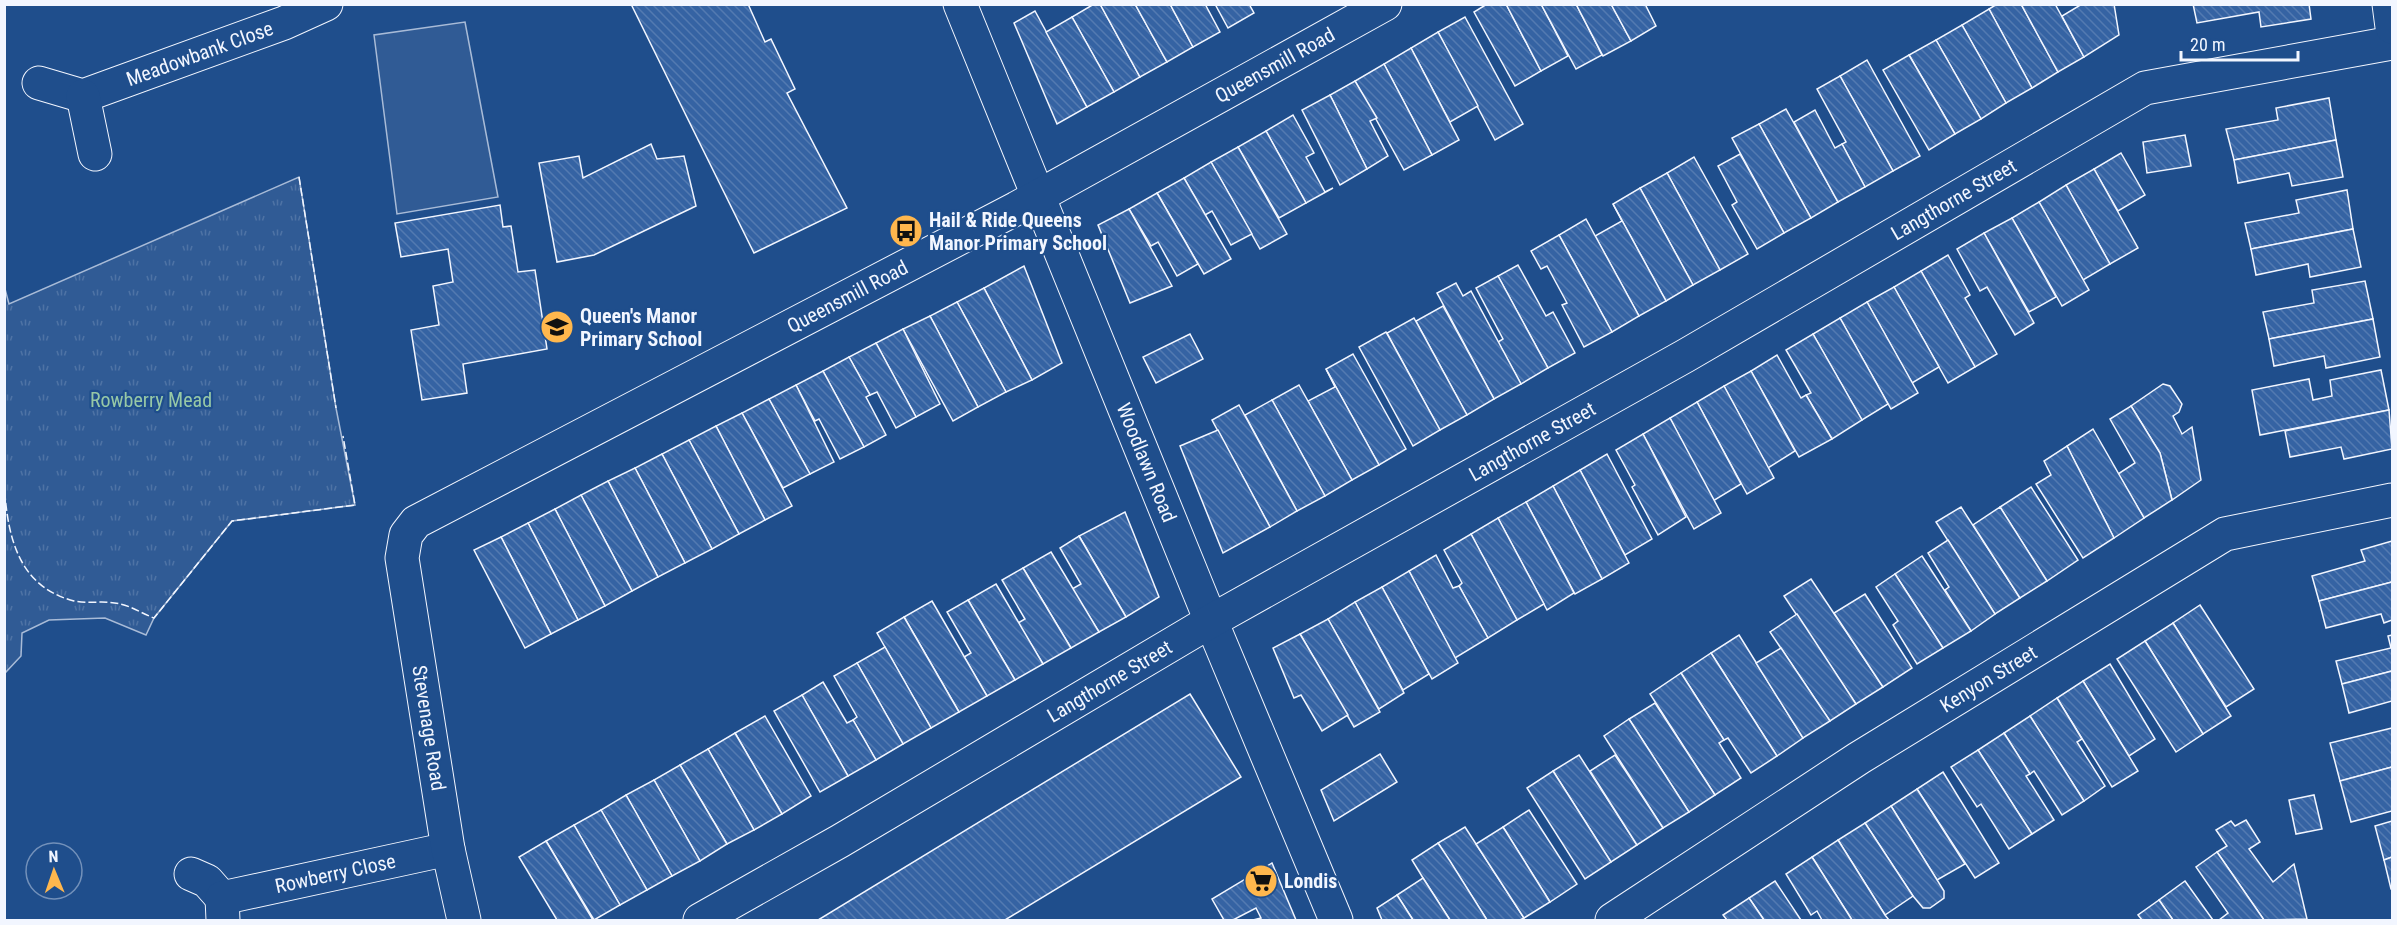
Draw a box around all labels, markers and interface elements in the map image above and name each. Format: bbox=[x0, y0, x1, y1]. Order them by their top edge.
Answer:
street label: Meadowbank Close bbox=[123, 16, 276, 91]
street label: Queensmill Road bbox=[1211, 22, 1339, 108]
scale bar bbox=[2181, 24, 2298, 62]
text: 20 m bbox=[2190, 34, 2225, 55]
street label: Langthorne Street bbox=[1887, 154, 2021, 245]
place label: Hail & Ride Queens Manor Primary School bbox=[929, 208, 1107, 255]
bus stop icon: Hail & Ride Queens Manor Primary School bbox=[888, 213, 924, 249]
street label: Queensmill Road bbox=[783, 255, 912, 338]
place label: Queen's Manor Primary School bbox=[580, 304, 702, 351]
school or university icon: Queen's Manor Primary School bbox=[539, 309, 575, 345]
park label: Rowberry Mead bbox=[90, 388, 212, 412]
street label: Langthorne Street bbox=[1465, 397, 1600, 486]
street label: Woodlawn Road bbox=[1112, 399, 1181, 526]
street label: Langthorne Street bbox=[1043, 635, 1176, 727]
street label: Kenyon Street bbox=[1936, 640, 2041, 718]
street label: Stevenage Road bbox=[407, 664, 451, 792]
north arrow bbox=[24, 841, 84, 901]
text: N bbox=[48, 847, 59, 866]
street label: Rowberry Close bbox=[273, 849, 398, 898]
supermarket icon: Londis bbox=[1243, 863, 1279, 899]
place label: Londis bbox=[1284, 869, 1337, 893]

